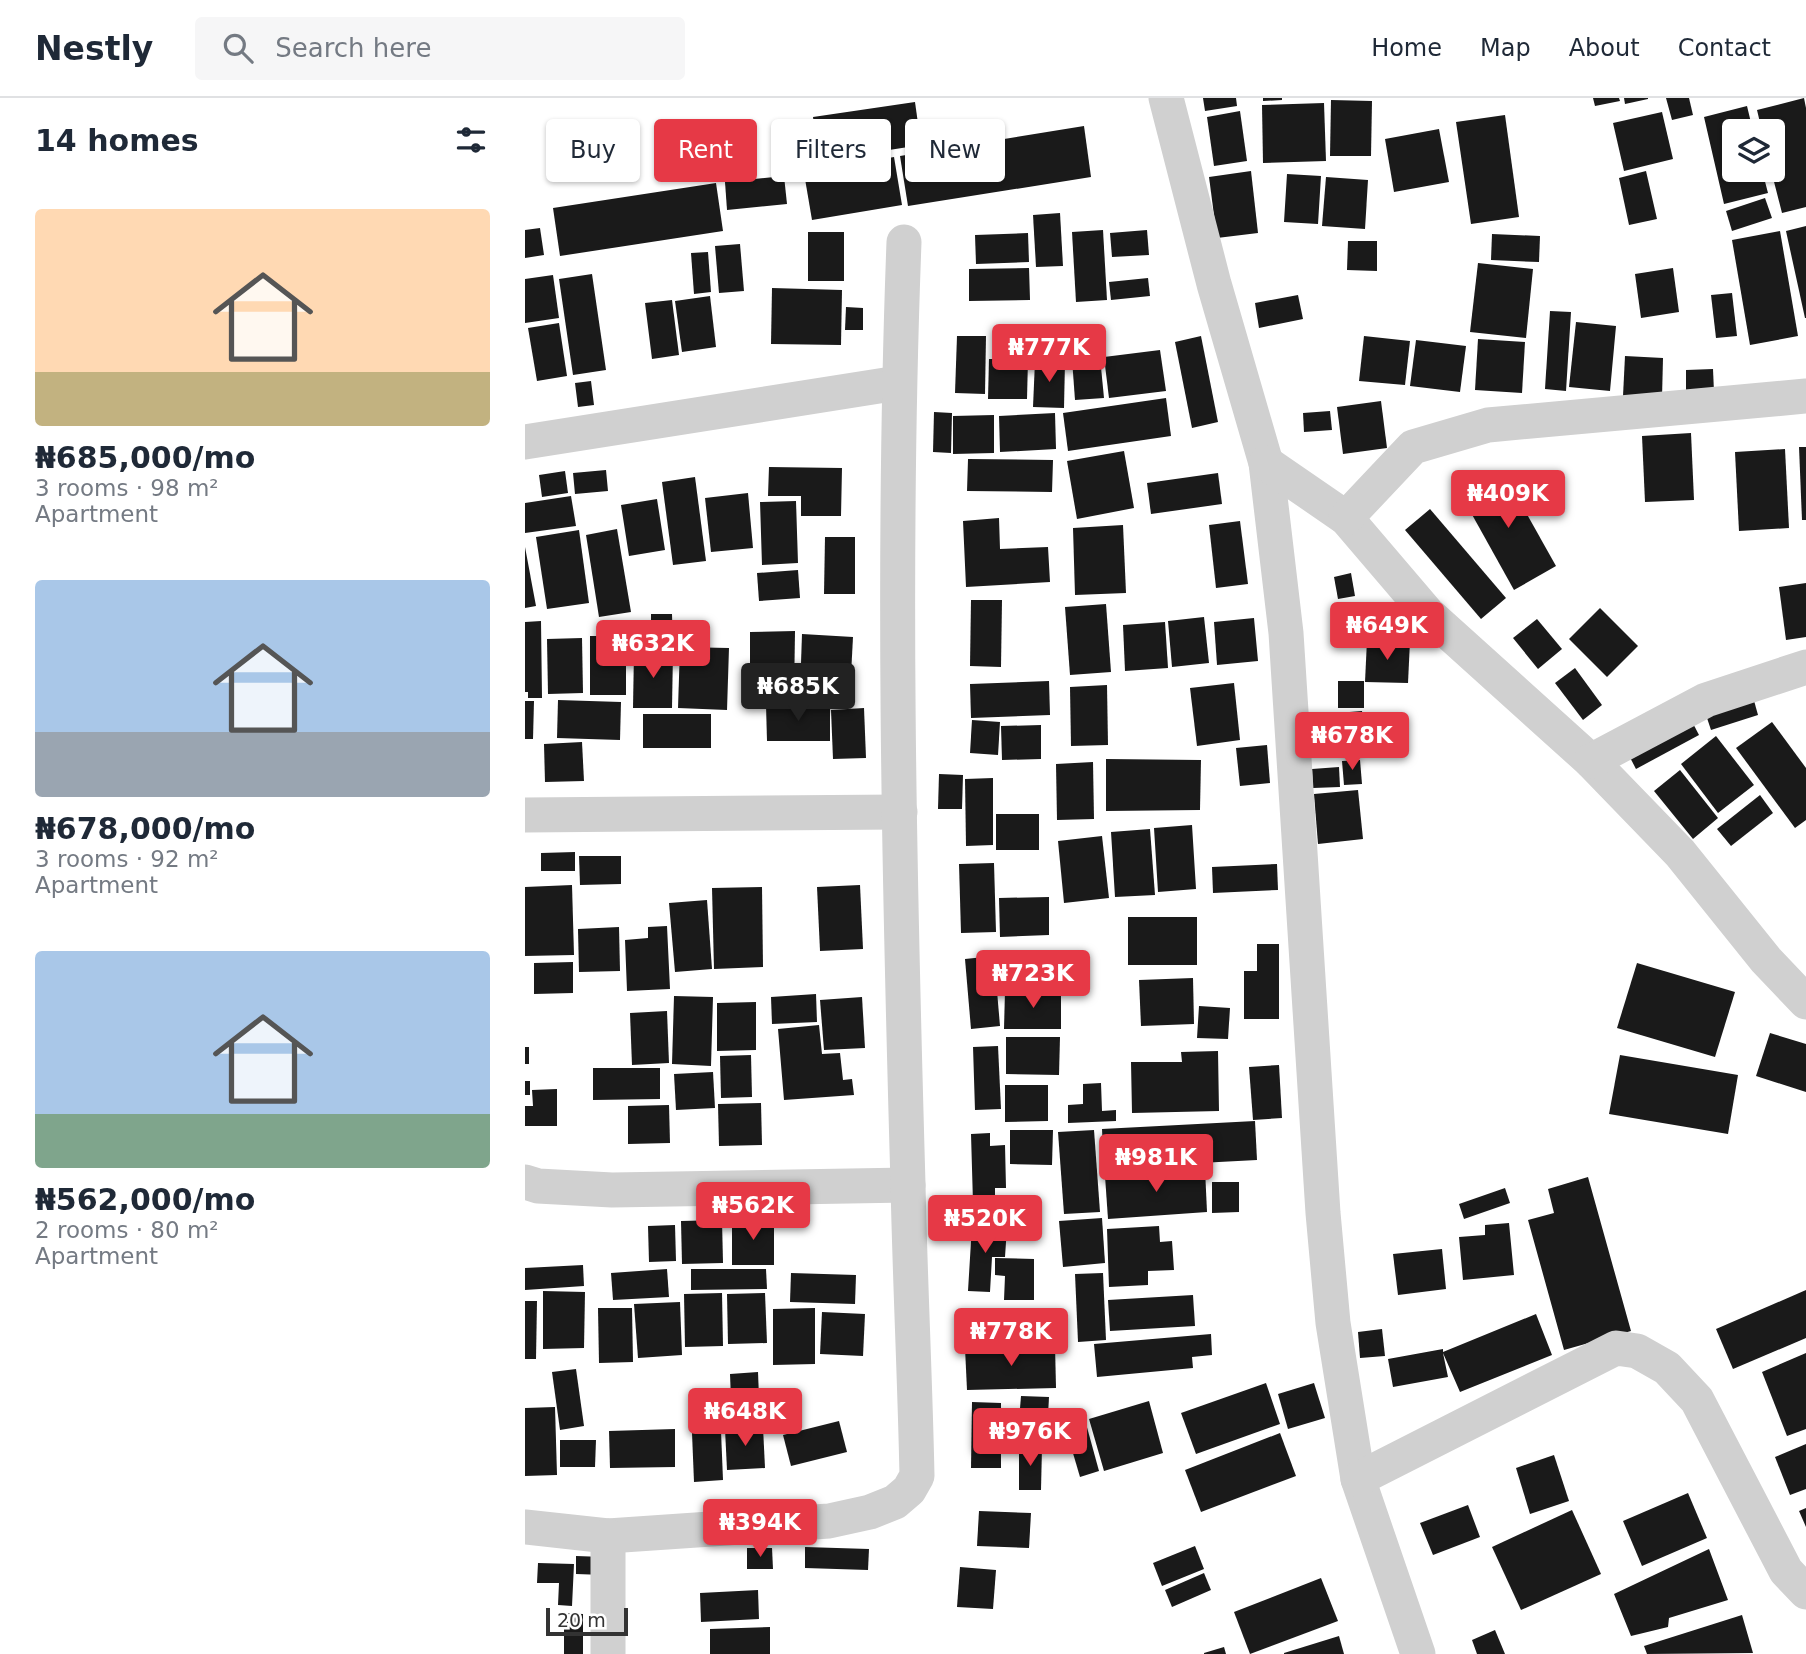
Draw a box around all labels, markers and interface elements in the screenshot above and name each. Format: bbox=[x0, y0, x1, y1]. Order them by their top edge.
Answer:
search box bbox=[195, 17, 685, 80]
text: Nestly bbox=[35, 29, 153, 68]
icon: search bbox=[219, 29, 257, 67]
text: Search here bbox=[275, 33, 431, 63]
text: Home bbox=[1371, 34, 1442, 62]
text: Map bbox=[1480, 34, 1531, 62]
text: About bbox=[1569, 34, 1640, 62]
text: Contact bbox=[1678, 34, 1771, 62]
chip: Buy bbox=[546, 119, 640, 182]
chip: Rent bbox=[654, 119, 757, 182]
chip: Filters bbox=[771, 119, 891, 182]
chip: New bbox=[905, 119, 1005, 182]
map controls bbox=[1722, 119, 1785, 182]
button: layers bbox=[1722, 119, 1785, 182]
icon: filters bbox=[452, 121, 490, 159]
text: 14 homes bbox=[35, 123, 199, 158]
icon: home bbox=[200, 254, 326, 380]
pin: ₦777K bbox=[1000, 324, 1098, 384]
text: ₦777K bbox=[1008, 334, 1090, 360]
text: ₦685,000/mo bbox=[35, 440, 255, 475]
pin: ₦409K bbox=[1459, 470, 1557, 530]
text: 3 rooms · 98 m² bbox=[35, 475, 219, 501]
text: ₦409K bbox=[1467, 480, 1549, 506]
text: Apartment bbox=[35, 501, 158, 527]
pin: ₦649K bbox=[1338, 602, 1436, 662]
text: ₦649K bbox=[1346, 612, 1428, 638]
pin: ₦632K bbox=[604, 620, 702, 680]
icon: home bbox=[200, 625, 326, 751]
text: ₦632K bbox=[612, 630, 694, 656]
pin: ₦685K bbox=[749, 664, 847, 723]
text: ₦685K bbox=[757, 673, 839, 699]
pin: ₦678K bbox=[1303, 712, 1401, 772]
text: ₦678K bbox=[1311, 722, 1393, 748]
text: ₦678,000/mo bbox=[35, 811, 255, 846]
text: 3 rooms · 92 m² bbox=[35, 846, 219, 872]
text: Apartment bbox=[35, 872, 158, 898]
pin: ₦723K bbox=[984, 950, 1082, 1010]
text: ₦723K bbox=[992, 960, 1074, 986]
icon: home bbox=[200, 996, 326, 1122]
pin: ₦981K bbox=[1107, 1134, 1205, 1194]
text: ₦981K bbox=[1115, 1144, 1197, 1170]
text: ₦562,000/mo bbox=[35, 1182, 255, 1217]
pin: ₦562K bbox=[704, 1182, 802, 1242]
text: ₦562K bbox=[712, 1192, 794, 1218]
pin: ₦520K bbox=[936, 1196, 1034, 1255]
text: ₦520K bbox=[944, 1205, 1026, 1231]
text: 2 rooms · 80 m² bbox=[35, 1217, 219, 1243]
text: Apartment bbox=[35, 1243, 158, 1269]
pin: ₦778K bbox=[962, 1308, 1060, 1368]
text: ₦778K bbox=[970, 1318, 1052, 1344]
pin: ₦648K bbox=[696, 1388, 794, 1448]
text: ₦648K bbox=[704, 1398, 786, 1424]
pin: ₦976K bbox=[981, 1408, 1079, 1468]
text: ₦976K bbox=[989, 1418, 1071, 1444]
pin: ₦394K bbox=[711, 1500, 809, 1559]
text: ₦394K bbox=[719, 1509, 801, 1535]
scale bar bbox=[546, 1605, 628, 1637]
text: 20 m bbox=[557, 1609, 606, 1631]

